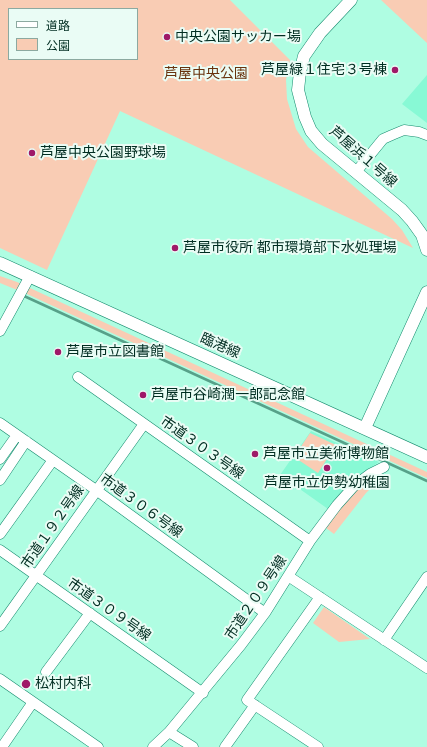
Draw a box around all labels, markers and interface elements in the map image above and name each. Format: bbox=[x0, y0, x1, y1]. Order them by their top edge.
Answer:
legend bbox=[8, 8, 138, 60]
text: 道路 bbox=[46, 18, 70, 33]
place label: 中央公園サッカー場 bbox=[175, 29, 301, 45]
marker: 中央公園サッカー場 bbox=[162, 32, 172, 42]
text: 公園 bbox=[46, 38, 70, 53]
place label: 芦屋緑１住宅３号棟 bbox=[261, 62, 387, 78]
marker: 芦屋緑１住宅３号棟 bbox=[390, 65, 400, 75]
park label: 芦屋中央公園 bbox=[164, 66, 248, 82]
street label: 芦屋浜１号線 bbox=[326, 123, 400, 191]
place label: 芦屋中央公園野球場 bbox=[40, 145, 166, 161]
marker: 芦屋中央公園野球場 bbox=[27, 148, 37, 158]
place label: 芦屋市役所 都市環境部下水処理場 bbox=[183, 240, 397, 256]
marker: 芦屋市役所 都市環境部下水処理場 bbox=[170, 243, 180, 253]
street label: 臨港線 bbox=[197, 330, 243, 362]
place label: 芦屋市立図書館 bbox=[66, 344, 164, 360]
marker: 芦屋市立図書館 bbox=[53, 347, 63, 357]
place label: 芦屋市谷崎潤一郎記念館 bbox=[151, 387, 305, 403]
marker: 芦屋市谷崎潤一郎記念館 bbox=[138, 390, 148, 400]
street label: 市道３０３号線 bbox=[157, 413, 247, 483]
place label: 芦屋市立美術博物館 bbox=[263, 446, 389, 462]
marker: 芦屋市立美術博物館 bbox=[250, 449, 260, 459]
marker: 芦屋市立伊勢幼稚園 bbox=[322, 463, 332, 473]
street label: 市道３０６号線 bbox=[96, 470, 186, 542]
place label: 芦屋市立伊勢幼稚園 bbox=[264, 475, 390, 491]
street label: 市道１９２号線 bbox=[18, 482, 88, 572]
street label: 市道２０９号線 bbox=[222, 553, 290, 643]
street label: 市道３０９号線 bbox=[64, 575, 154, 645]
place label: 松村内科 bbox=[35, 676, 91, 692]
marker: 松村内科 bbox=[20, 678, 32, 690]

